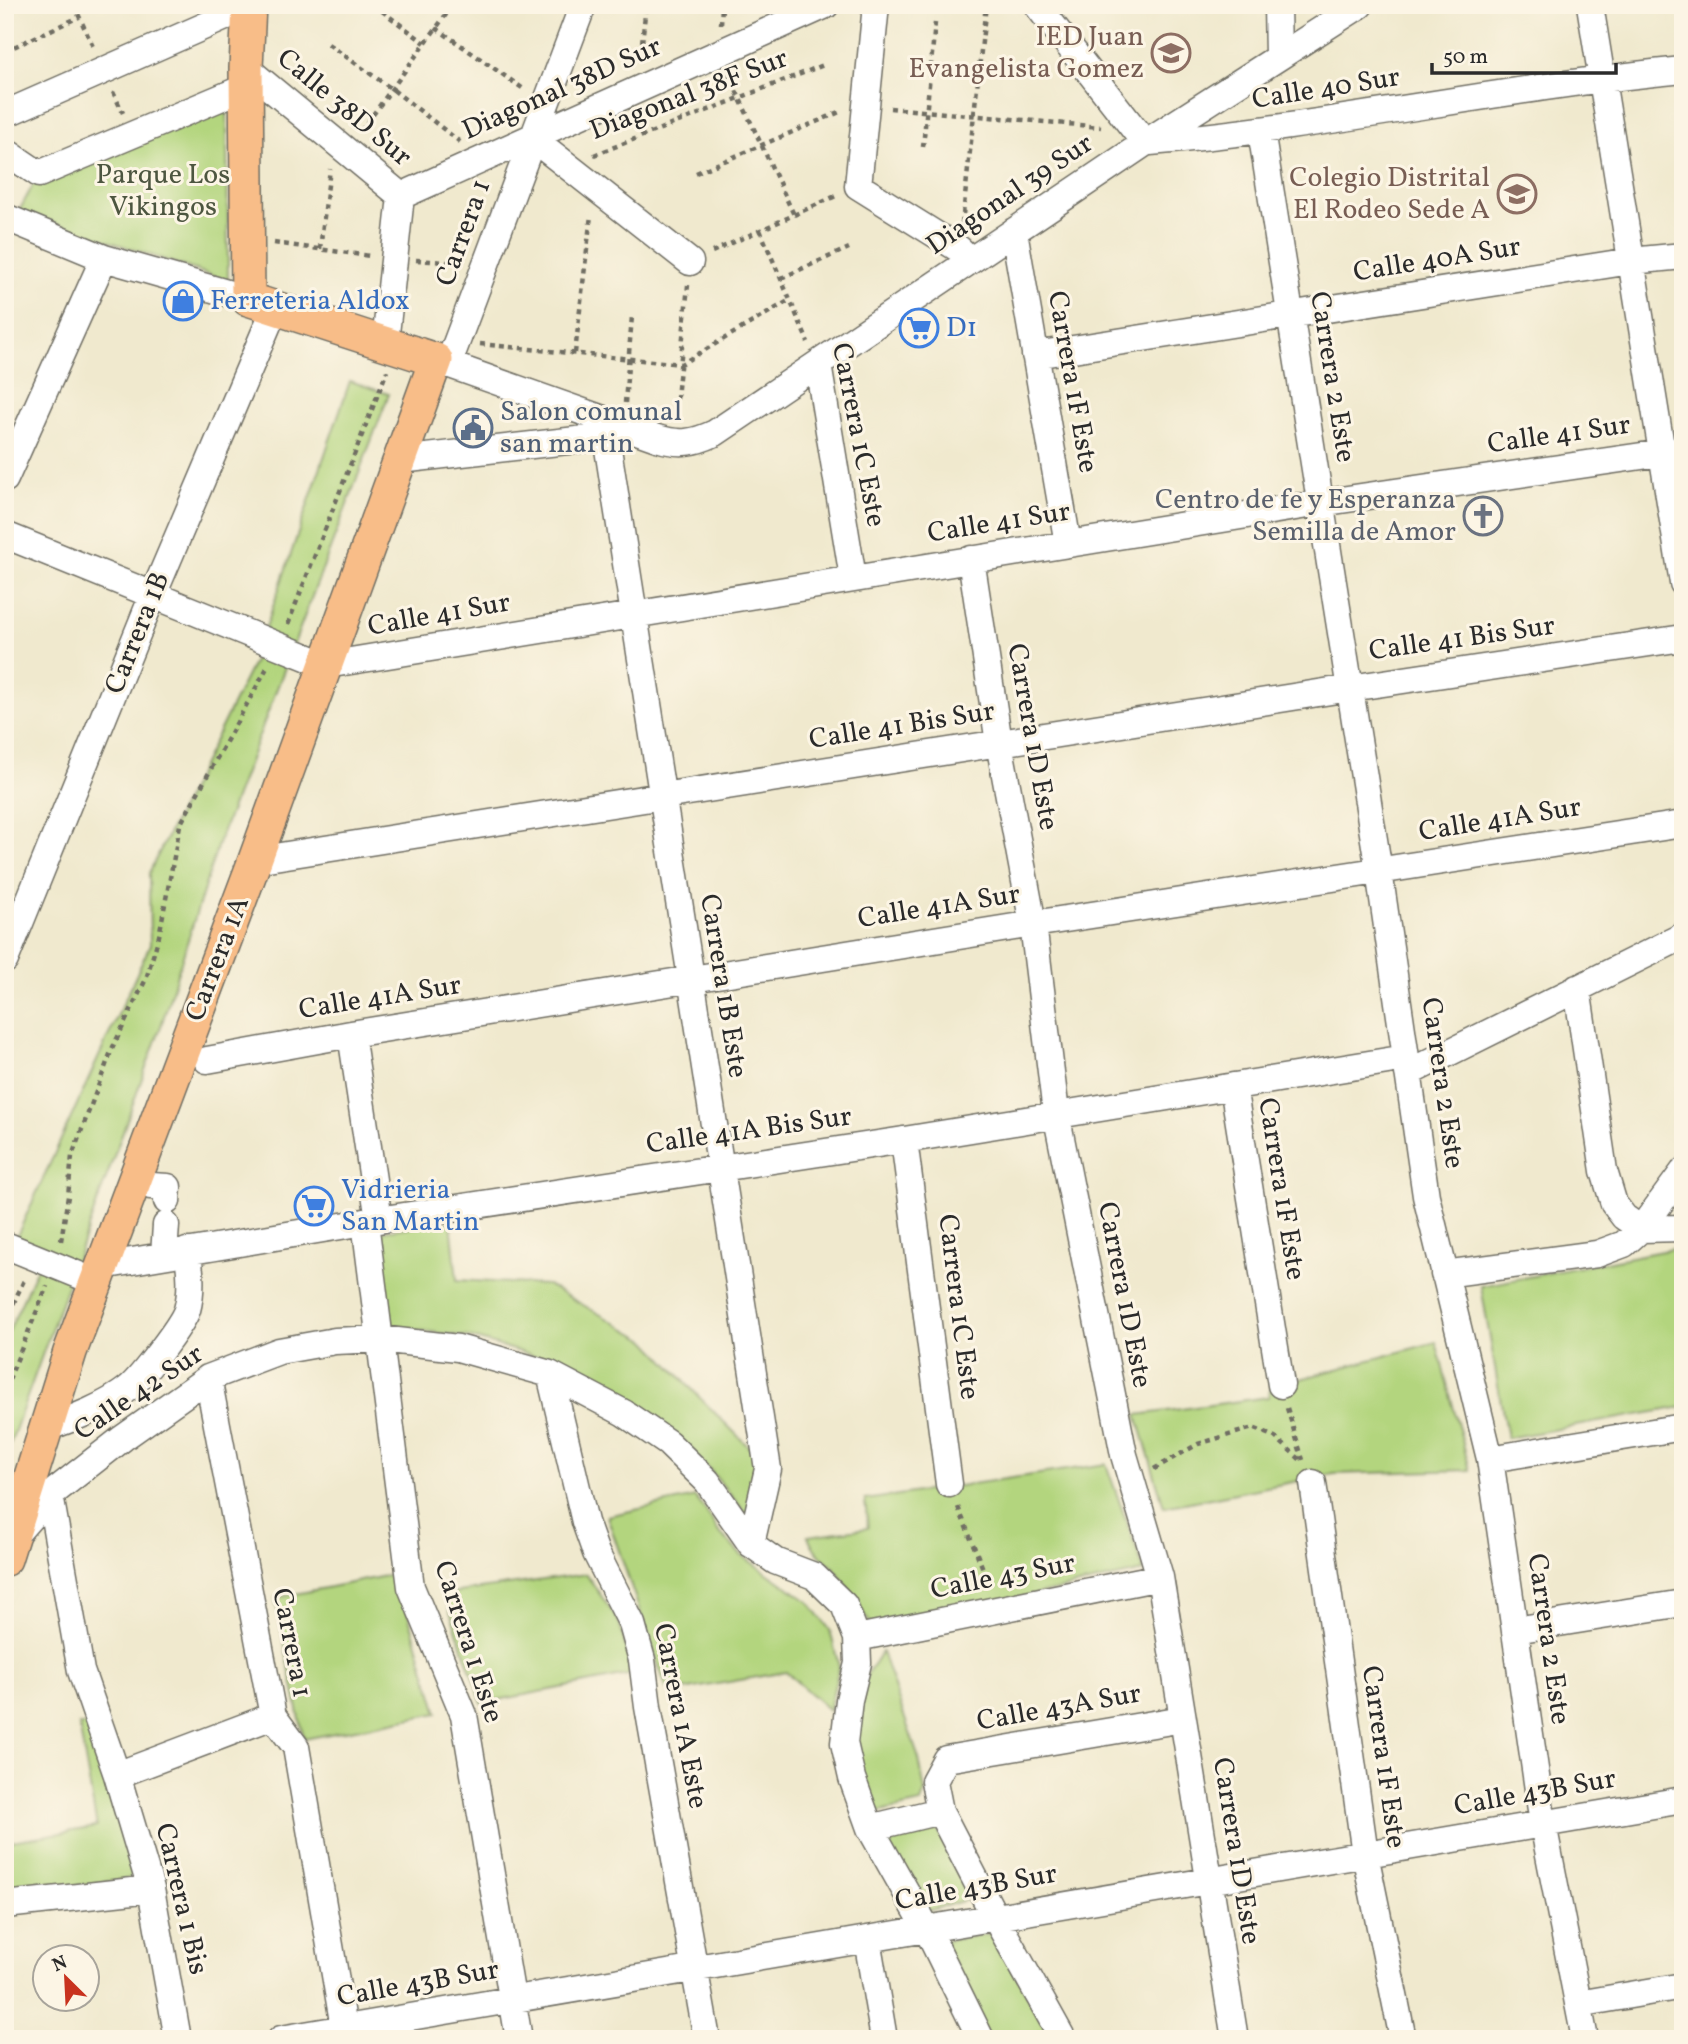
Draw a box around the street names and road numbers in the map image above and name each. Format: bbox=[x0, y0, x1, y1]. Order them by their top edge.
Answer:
street label: Diagonal 38D Sur bbox=[456, 28, 668, 150]
street label: Diagonal 38F Sur bbox=[584, 39, 794, 151]
street label: Calle 38D Sur bbox=[268, 40, 420, 176]
street label: Calle 40 Sur bbox=[1249, 58, 1403, 120]
street label: Diagonal 39 Sur bbox=[919, 125, 1101, 265]
street label: Carrera 1 bbox=[427, 174, 501, 292]
street label: Calle 40A Sur bbox=[1350, 227, 1524, 292]
street label: Carrera 1F Este bbox=[1037, 288, 1107, 476]
street label: Carrera 2 Este bbox=[1299, 289, 1365, 465]
street label: Carrera 1C Este bbox=[821, 340, 895, 530]
street label: Calle 41 Sur bbox=[1485, 406, 1633, 464]
street label: Calle 41 Sur bbox=[925, 492, 1073, 554]
street label: Carrera 1B bbox=[96, 566, 180, 700]
street label: Calle 41 Sur bbox=[365, 583, 514, 647]
street label: Calle 41 Bis Sur bbox=[1366, 607, 1558, 671]
street label: Carrera 1D Este bbox=[996, 641, 1068, 833]
street label: Calle 41 Bis Sur bbox=[806, 692, 998, 760]
street label: Calle 41A Sur bbox=[1416, 788, 1584, 852]
street label: Calle 41A Sur bbox=[855, 875, 1023, 939]
street label: Carrera 1A bbox=[176, 891, 260, 1027]
street label: Carrera 1B Este bbox=[689, 891, 757, 1081]
street label: Calle 41A Sur bbox=[296, 966, 464, 1030]
street label: Carrera 2 Este bbox=[1411, 995, 1473, 1171]
street label: Carrera 1F Este bbox=[1247, 1095, 1315, 1283]
street label: Calle 41A Bis Sur bbox=[644, 1097, 855, 1165]
street label: Carrera 1D Este bbox=[1087, 1199, 1161, 1391]
street label: Carrera 1C Este bbox=[927, 1212, 989, 1402]
street label: Calle 42 Sur bbox=[67, 1335, 212, 1451]
street label: Calle 43 Sur bbox=[927, 1544, 1079, 1610]
street label: Carrera 2 Este bbox=[1517, 1551, 1579, 1727]
street label: Carrera 1 Este bbox=[423, 1556, 513, 1728]
street label: Carrera 1 bbox=[261, 1585, 321, 1701]
street label: Carrera 1A Este bbox=[643, 1620, 717, 1812]
street label: Carrera 1F Este bbox=[1351, 1663, 1415, 1851]
street label: Calle 43A Sur bbox=[974, 1674, 1144, 1742]
street label: Carrera 1D Este bbox=[1202, 1755, 1270, 1947]
street label: Calle 43B Sur bbox=[1451, 1760, 1619, 1826]
street label: Carrera 1 Bis bbox=[145, 1819, 217, 1979]
street label: Calle 43B Sur bbox=[892, 1855, 1060, 1921]
street label: Calle 43B Sur bbox=[334, 1951, 502, 2017]

